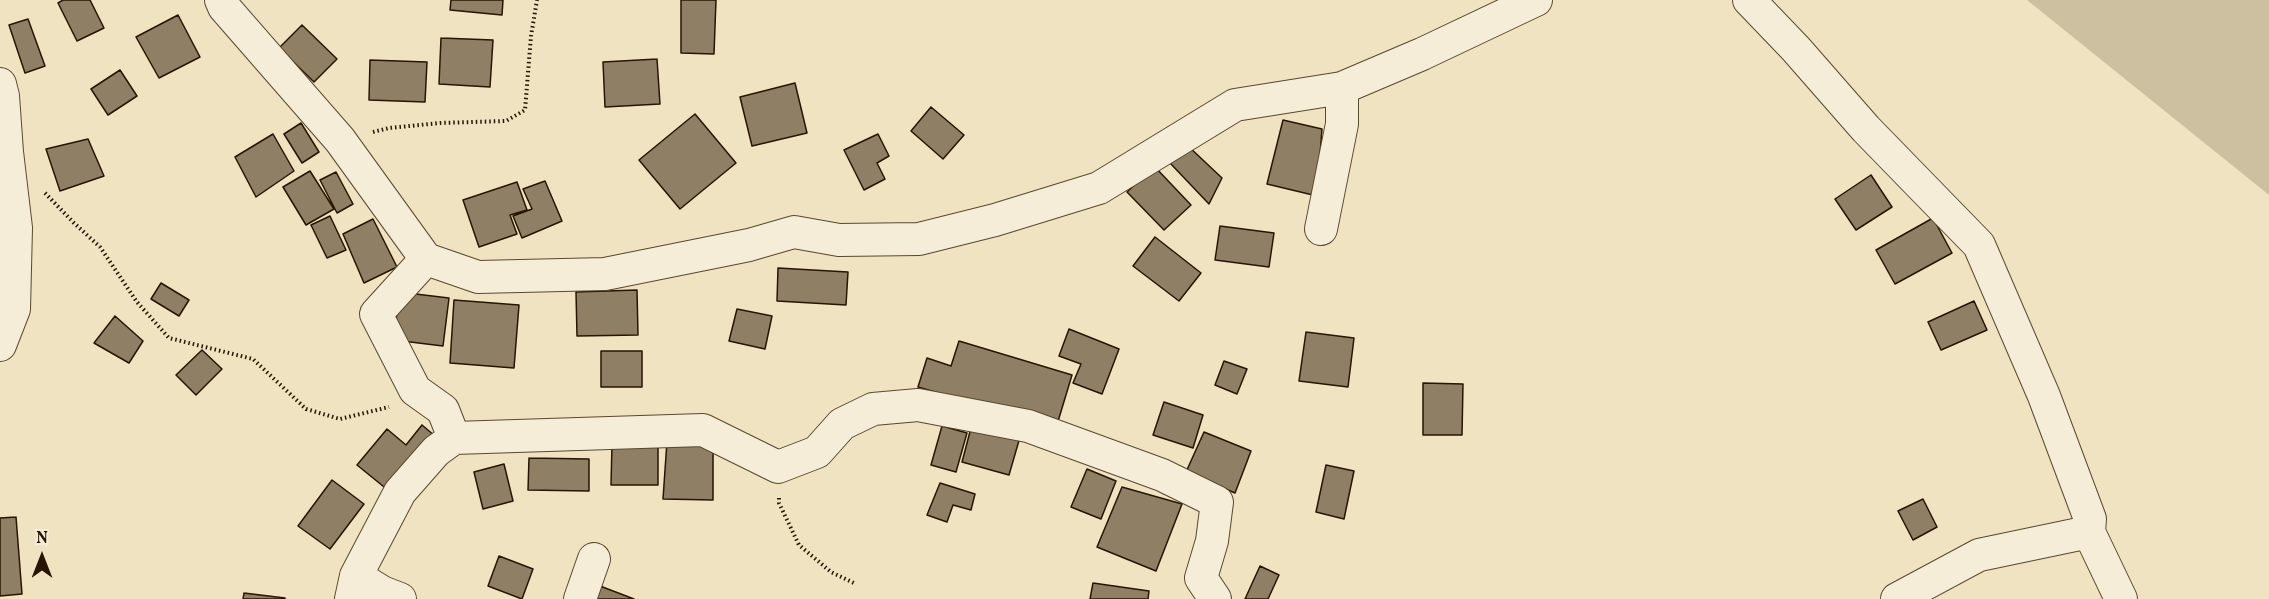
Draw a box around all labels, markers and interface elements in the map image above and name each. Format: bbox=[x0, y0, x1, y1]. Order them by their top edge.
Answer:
north arrow bbox=[12, 527, 72, 587]
text: N bbox=[36, 528, 48, 550]

